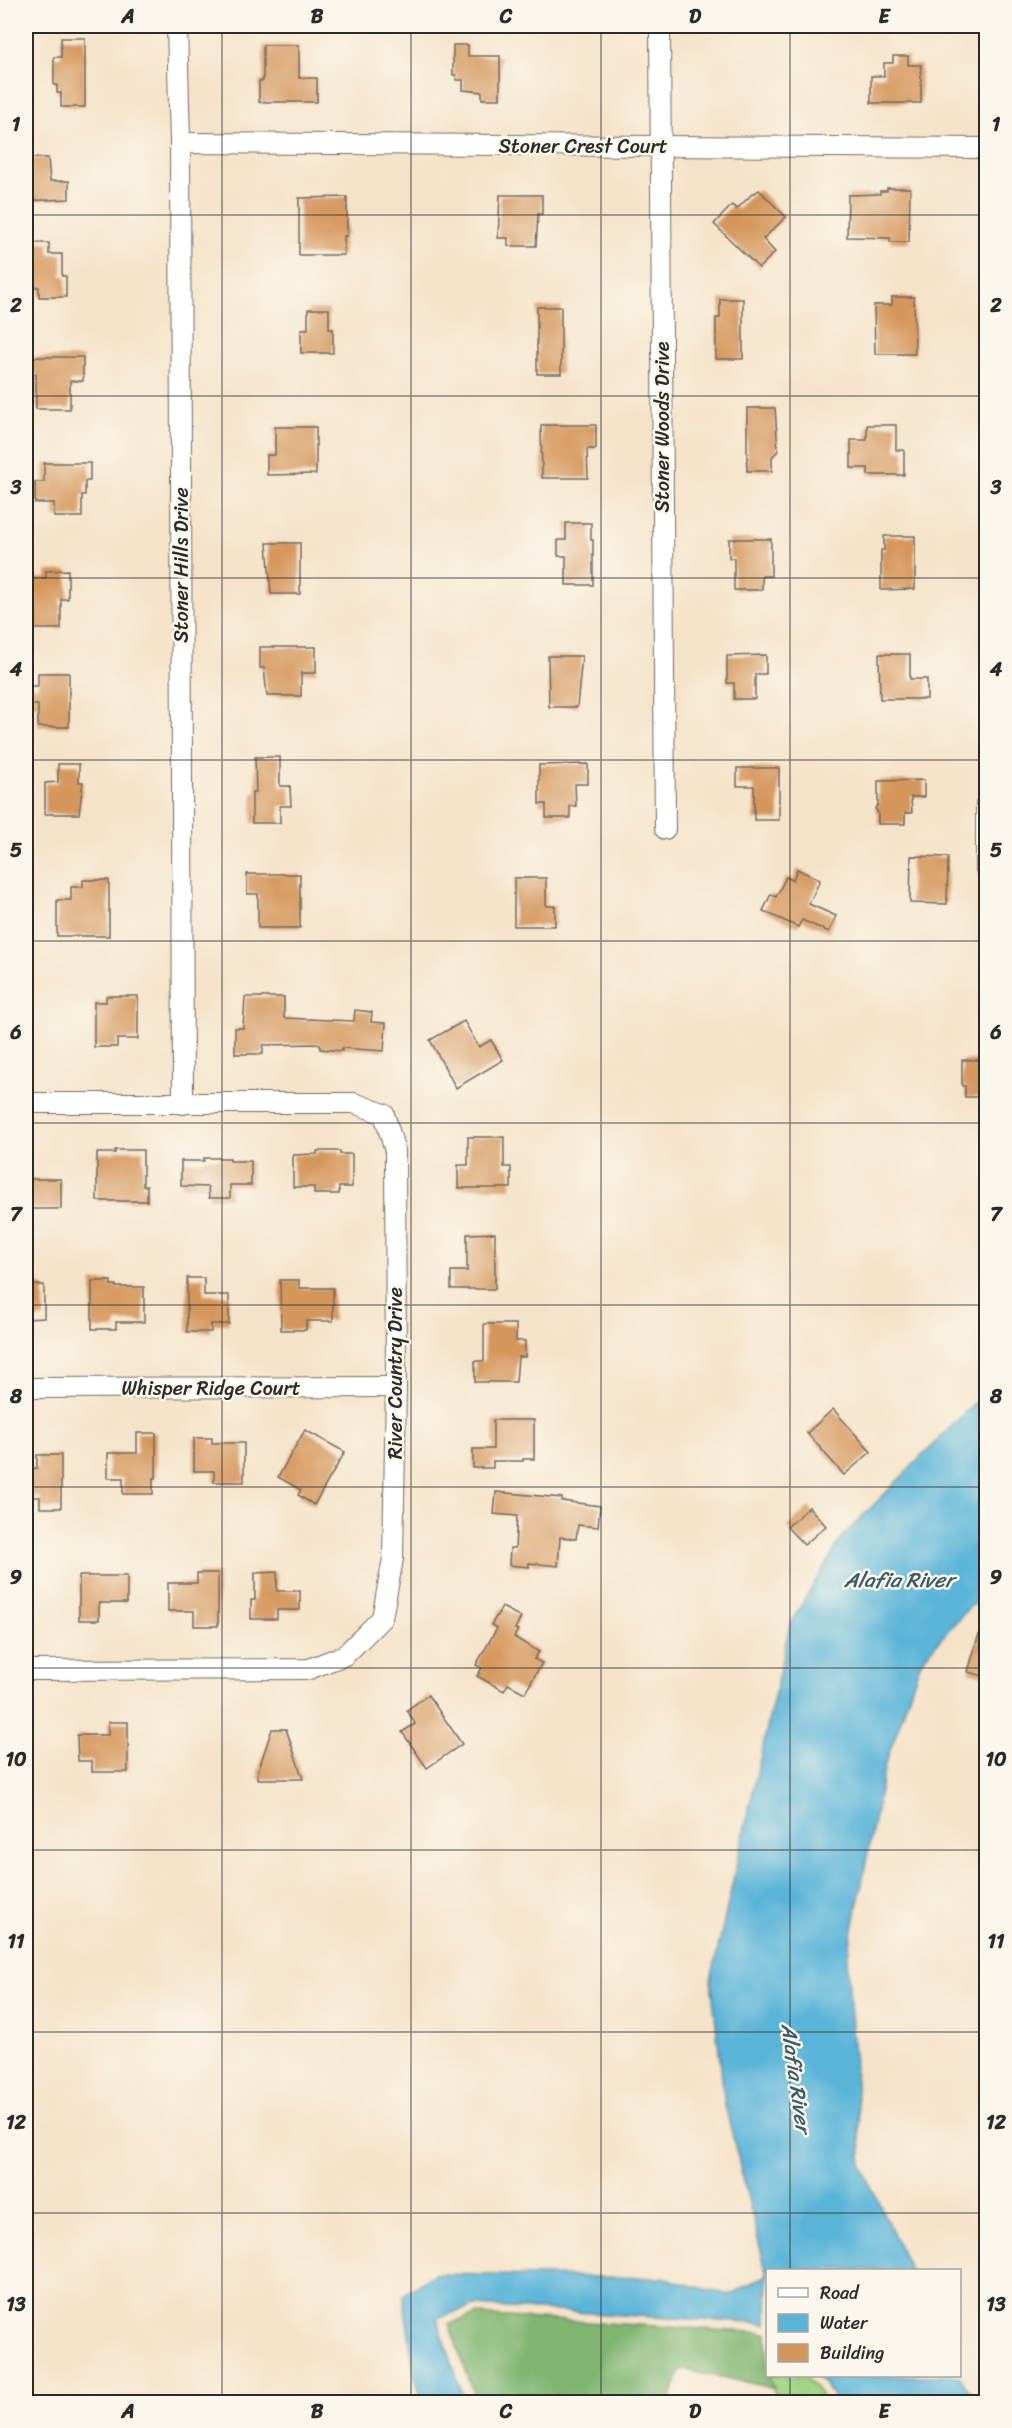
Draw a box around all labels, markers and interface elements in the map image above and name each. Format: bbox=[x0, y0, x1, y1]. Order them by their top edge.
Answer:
text: A bbox=[120, 0, 135, 34]
text: B bbox=[311, 0, 324, 34]
text: C bbox=[499, 0, 513, 34]
text: D bbox=[689, 0, 702, 34]
text: E bbox=[878, 0, 891, 34]
text: 1 bbox=[12, 107, 21, 142]
text: 1 bbox=[992, 107, 1001, 142]
street label: Stoner Crest Court bbox=[499, 129, 668, 164]
text: 2 bbox=[9, 288, 22, 323]
text: 2 bbox=[989, 288, 1002, 323]
street label: Stoner Woods Drive bbox=[645, 341, 680, 512]
text: 3 bbox=[10, 470, 22, 505]
text: 3 bbox=[990, 470, 1002, 505]
street label: Stoner Hills Drive bbox=[164, 487, 199, 643]
text: 4 bbox=[9, 652, 23, 687]
text: 4 bbox=[989, 652, 1003, 687]
text: 5 bbox=[10, 833, 22, 868]
text: 5 bbox=[990, 833, 1002, 868]
text: 6 bbox=[9, 1015, 22, 1050]
text: 6 bbox=[989, 1015, 1002, 1050]
text: 7 bbox=[10, 1197, 23, 1232]
text: 7 bbox=[990, 1197, 1003, 1232]
street label: River Country Drive bbox=[378, 1287, 413, 1459]
street label: Whisper Ridge Court bbox=[122, 1371, 301, 1406]
text: 8 bbox=[9, 1379, 23, 1414]
text: 8 bbox=[989, 1379, 1003, 1414]
text: 9 bbox=[10, 1560, 22, 1595]
text: 9 bbox=[990, 1560, 1002, 1595]
water label: Alafia River bbox=[843, 1561, 958, 1599]
text: 10 bbox=[5, 1742, 27, 1777]
text: 10 bbox=[985, 1742, 1007, 1777]
text: 11 bbox=[7, 1924, 25, 1959]
text: 11 bbox=[987, 1924, 1005, 1959]
water label: Alafia River bbox=[769, 2020, 823, 2139]
text: 12 bbox=[6, 2105, 27, 2140]
text: 12 bbox=[986, 2105, 1007, 2140]
legend bbox=[766, 2269, 961, 2377]
text: Road bbox=[820, 2277, 860, 2309]
text: 13 bbox=[6, 2287, 26, 2322]
text: 13 bbox=[986, 2287, 1006, 2322]
text: Water bbox=[820, 2307, 869, 2339]
text: Building bbox=[820, 2337, 884, 2369]
text: A bbox=[120, 2394, 135, 2428]
text: B bbox=[311, 2394, 324, 2428]
text: C bbox=[499, 2394, 513, 2428]
text: D bbox=[689, 2394, 702, 2428]
text: E bbox=[878, 2394, 891, 2428]

